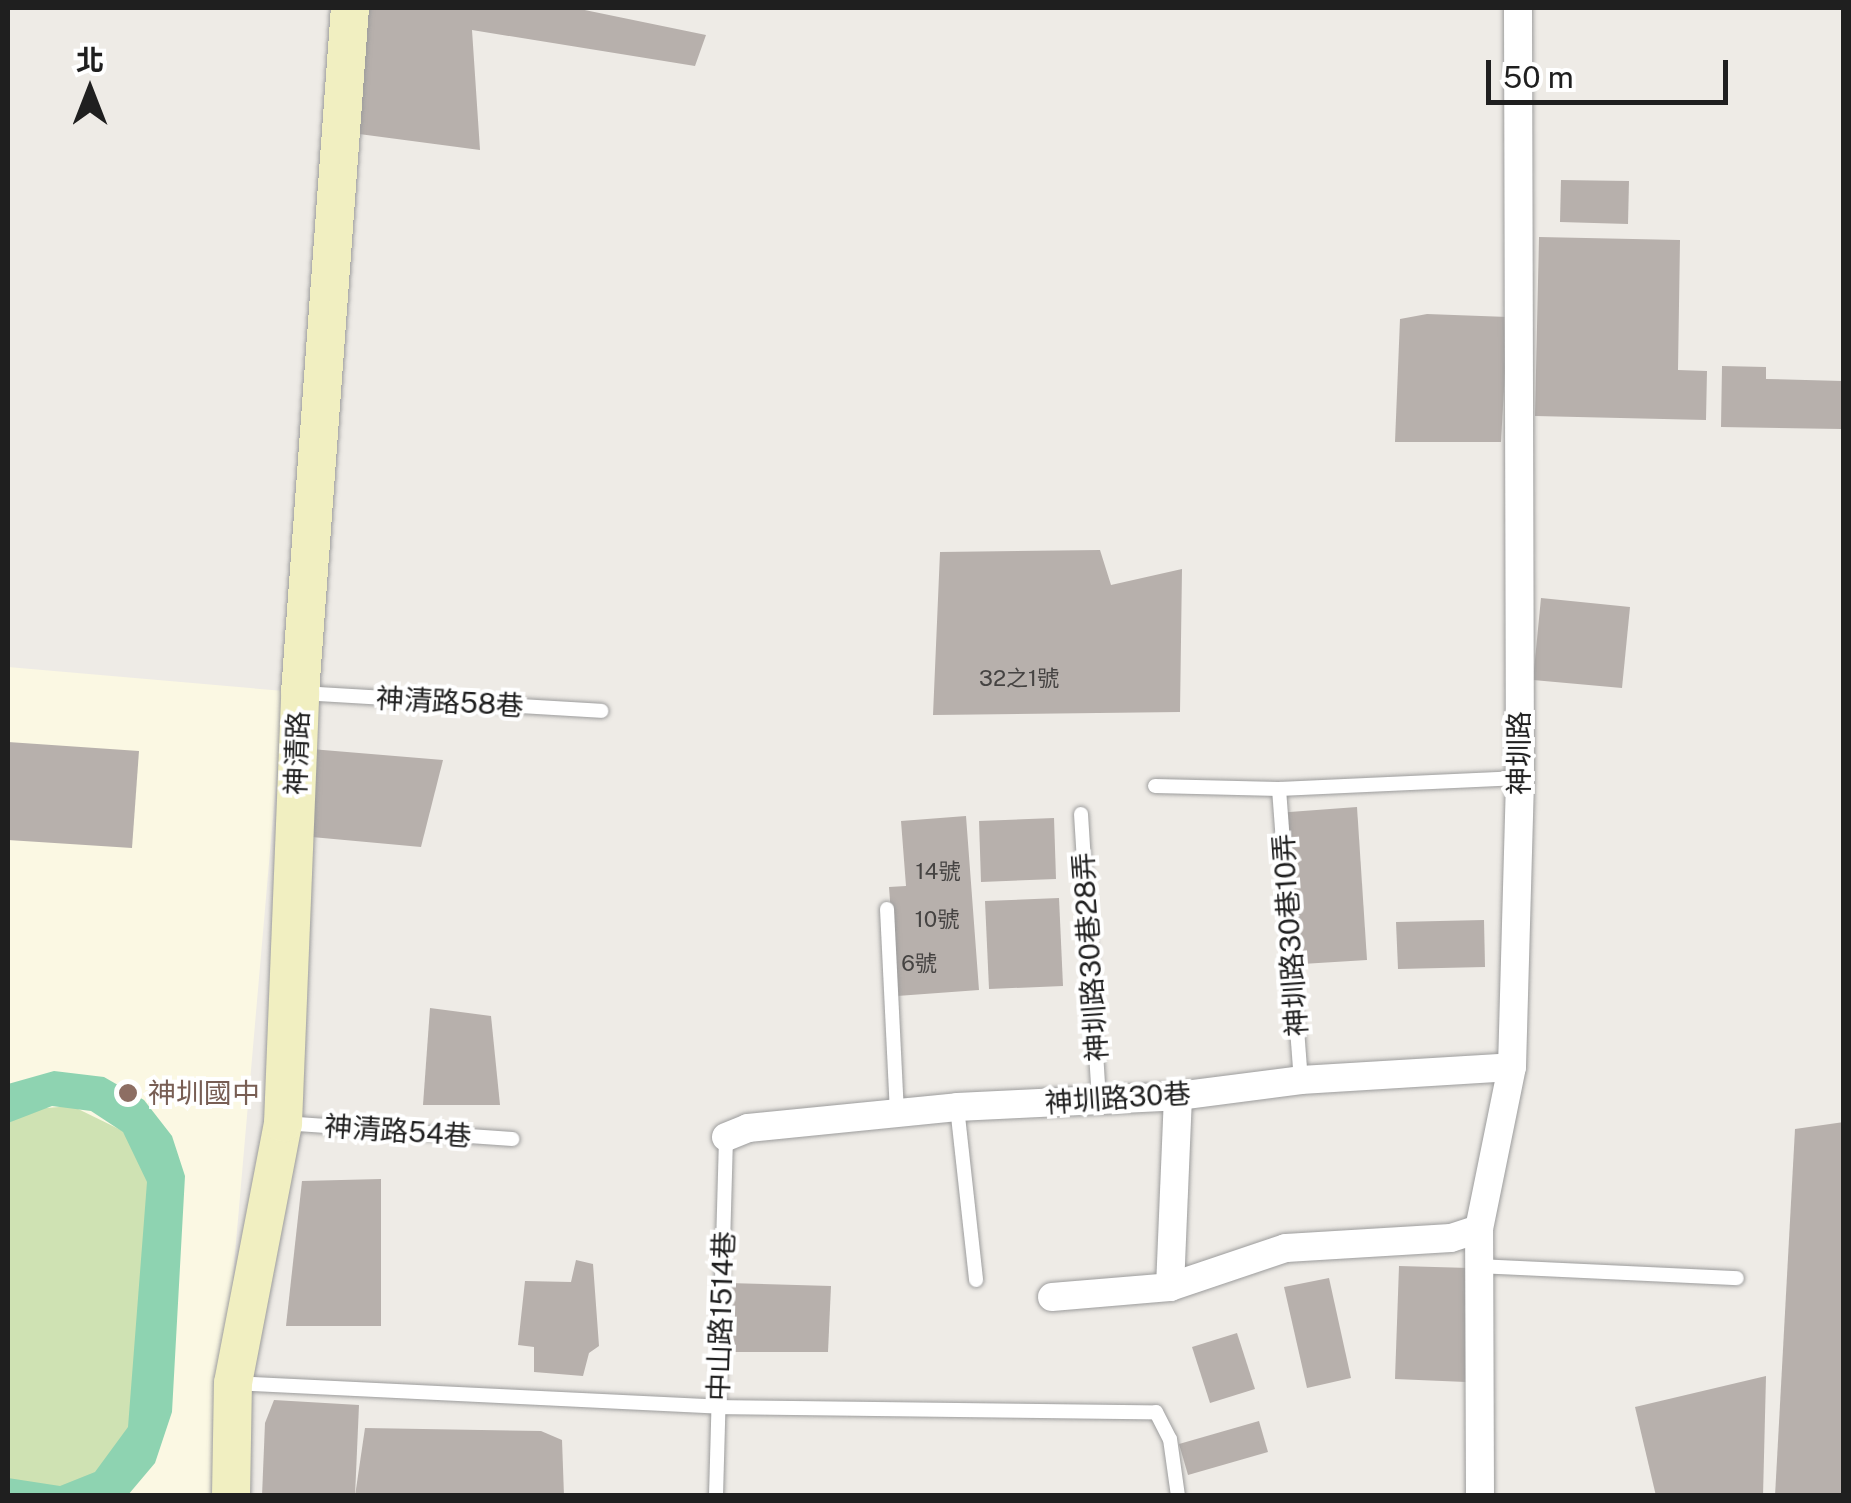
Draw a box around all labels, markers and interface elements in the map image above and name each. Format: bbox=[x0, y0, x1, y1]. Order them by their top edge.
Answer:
north arrow bbox=[40, 40, 140, 140]
scale bar bbox=[1491, 40, 1734, 102]
text: 北 bbox=[76, 43, 104, 76]
text: 50 m bbox=[1503, 59, 1574, 95]
house number: 32之1號 bbox=[979, 666, 1059, 692]
street label: 神清路58巷 bbox=[375, 681, 525, 723]
street label: 神清路 bbox=[279, 710, 315, 796]
street label: 神圳路 bbox=[1502, 711, 1536, 795]
street label: 神圳路30巷10弄 bbox=[1266, 833, 1314, 1037]
street label: 神圳路30巷28弄 bbox=[1066, 851, 1114, 1063]
house number: 14號 bbox=[916, 859, 960, 885]
house number: 10號 bbox=[915, 907, 959, 933]
house number: 6號 bbox=[901, 951, 937, 977]
place label: 神圳國中 bbox=[148, 1076, 260, 1110]
street label: 神圳路30巷 bbox=[1044, 1076, 1192, 1120]
marker: 神圳國中 bbox=[117, 1082, 139, 1104]
street label: 神清路54巷 bbox=[323, 1109, 473, 1153]
street label: 中山路1514巷 bbox=[701, 1230, 741, 1402]

